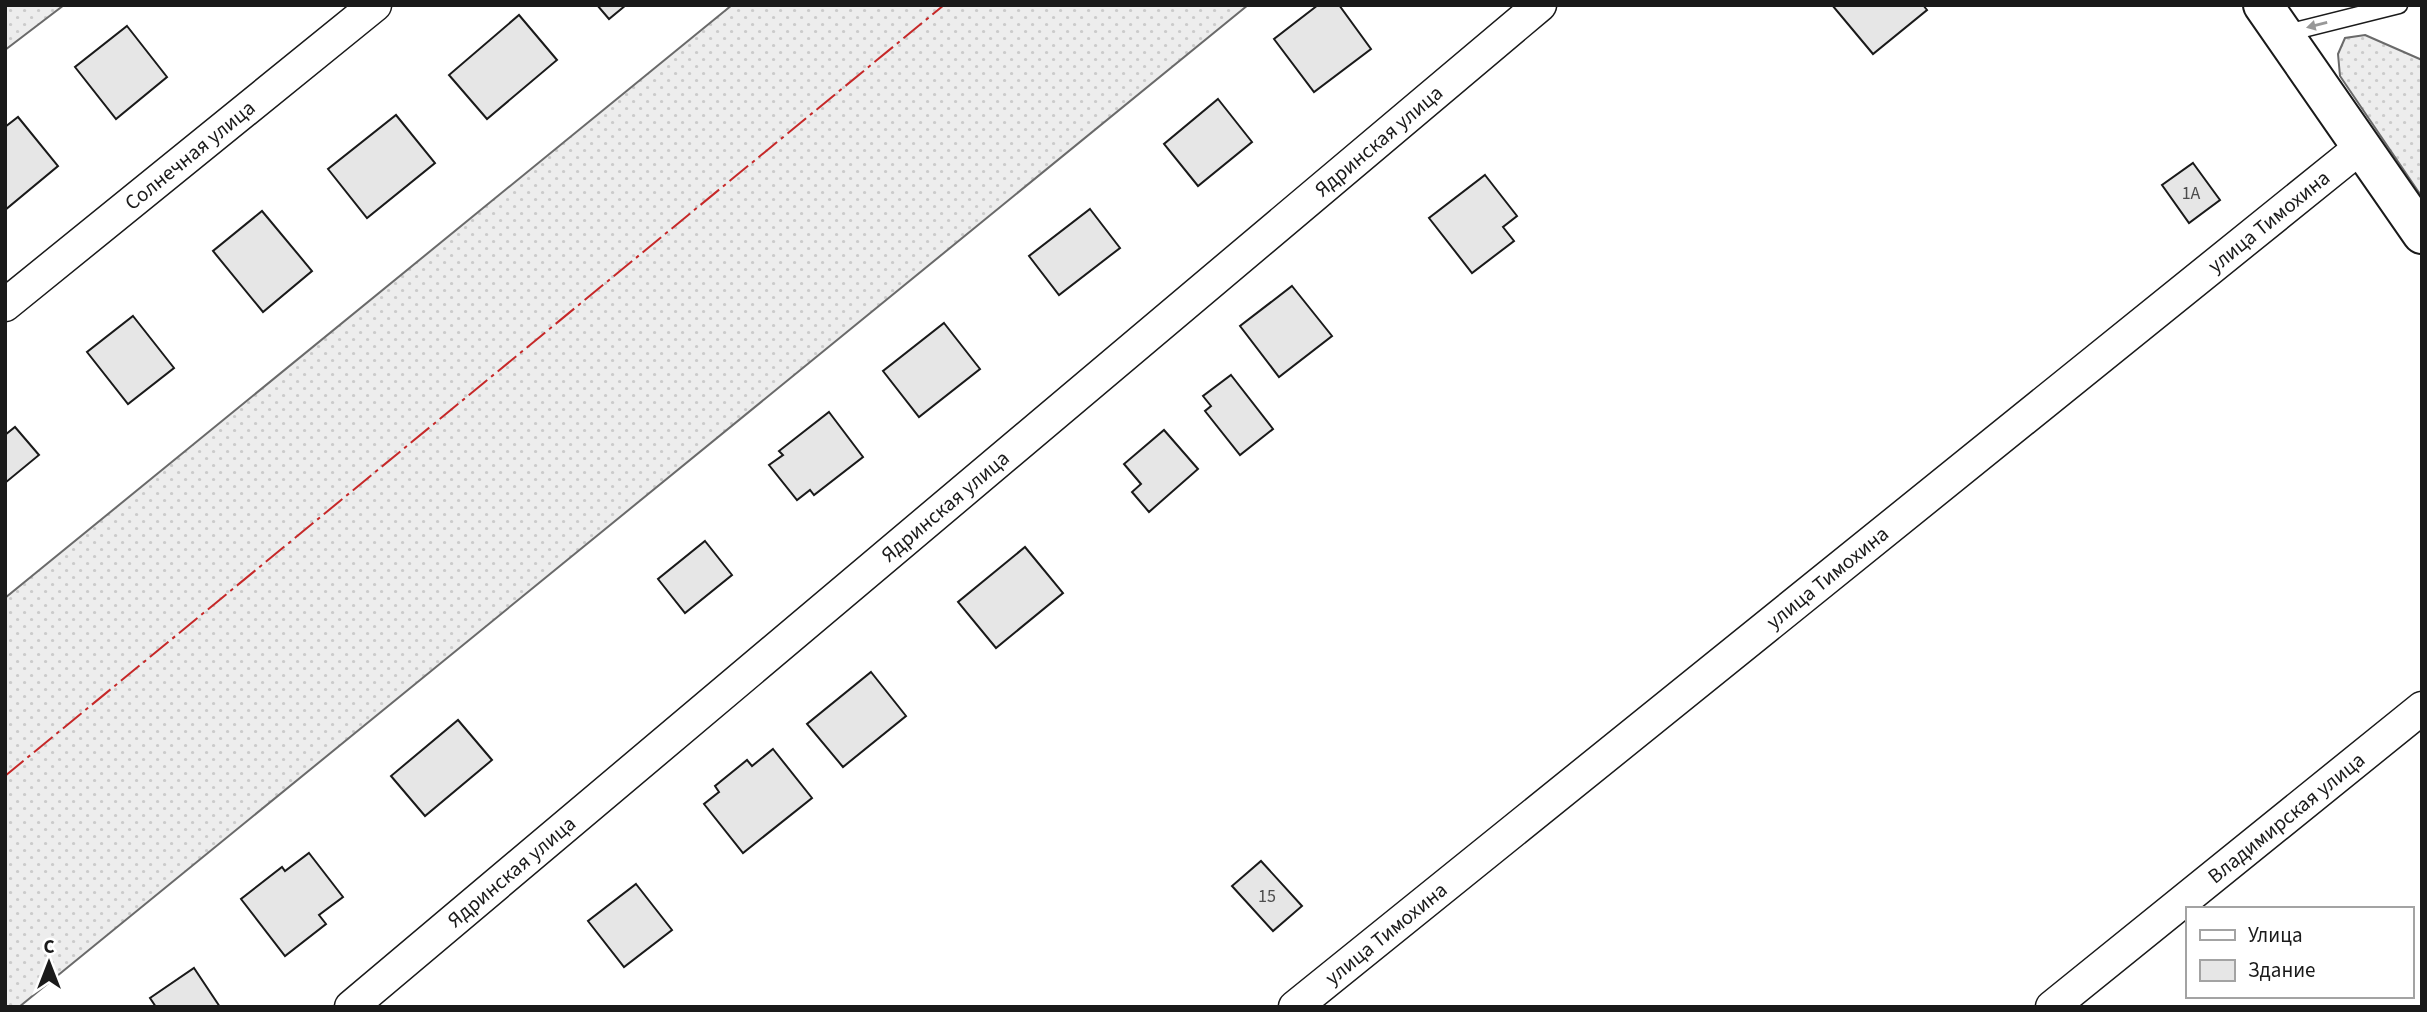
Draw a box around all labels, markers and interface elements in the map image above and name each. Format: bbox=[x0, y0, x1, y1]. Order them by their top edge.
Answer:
one-way arrow bbox=[2306, 20, 2328, 31]
street label: Ядринская улица bbox=[1308, 78, 1449, 204]
street label: Солнечная улица bbox=[118, 93, 261, 217]
street label: улица Тимохина bbox=[2201, 163, 2336, 280]
house number: 1А bbox=[2182, 181, 2201, 206]
street label: Ядринская улица bbox=[875, 443, 1016, 569]
street label: улица Тимохина bbox=[1760, 519, 1895, 636]
street label: Владимирская улица bbox=[2201, 745, 2371, 891]
street label: Ядринская улица bbox=[441, 809, 582, 935]
street label: улица Тимохина bbox=[1318, 875, 1454, 992]
house number: 15 bbox=[1258, 884, 1276, 909]
legend bbox=[2186, 907, 2413, 998]
text: Улица bbox=[2248, 920, 2303, 950]
north arrow bbox=[14, 928, 84, 998]
text: С bbox=[43, 934, 55, 961]
text: Здание bbox=[2248, 955, 2316, 985]

